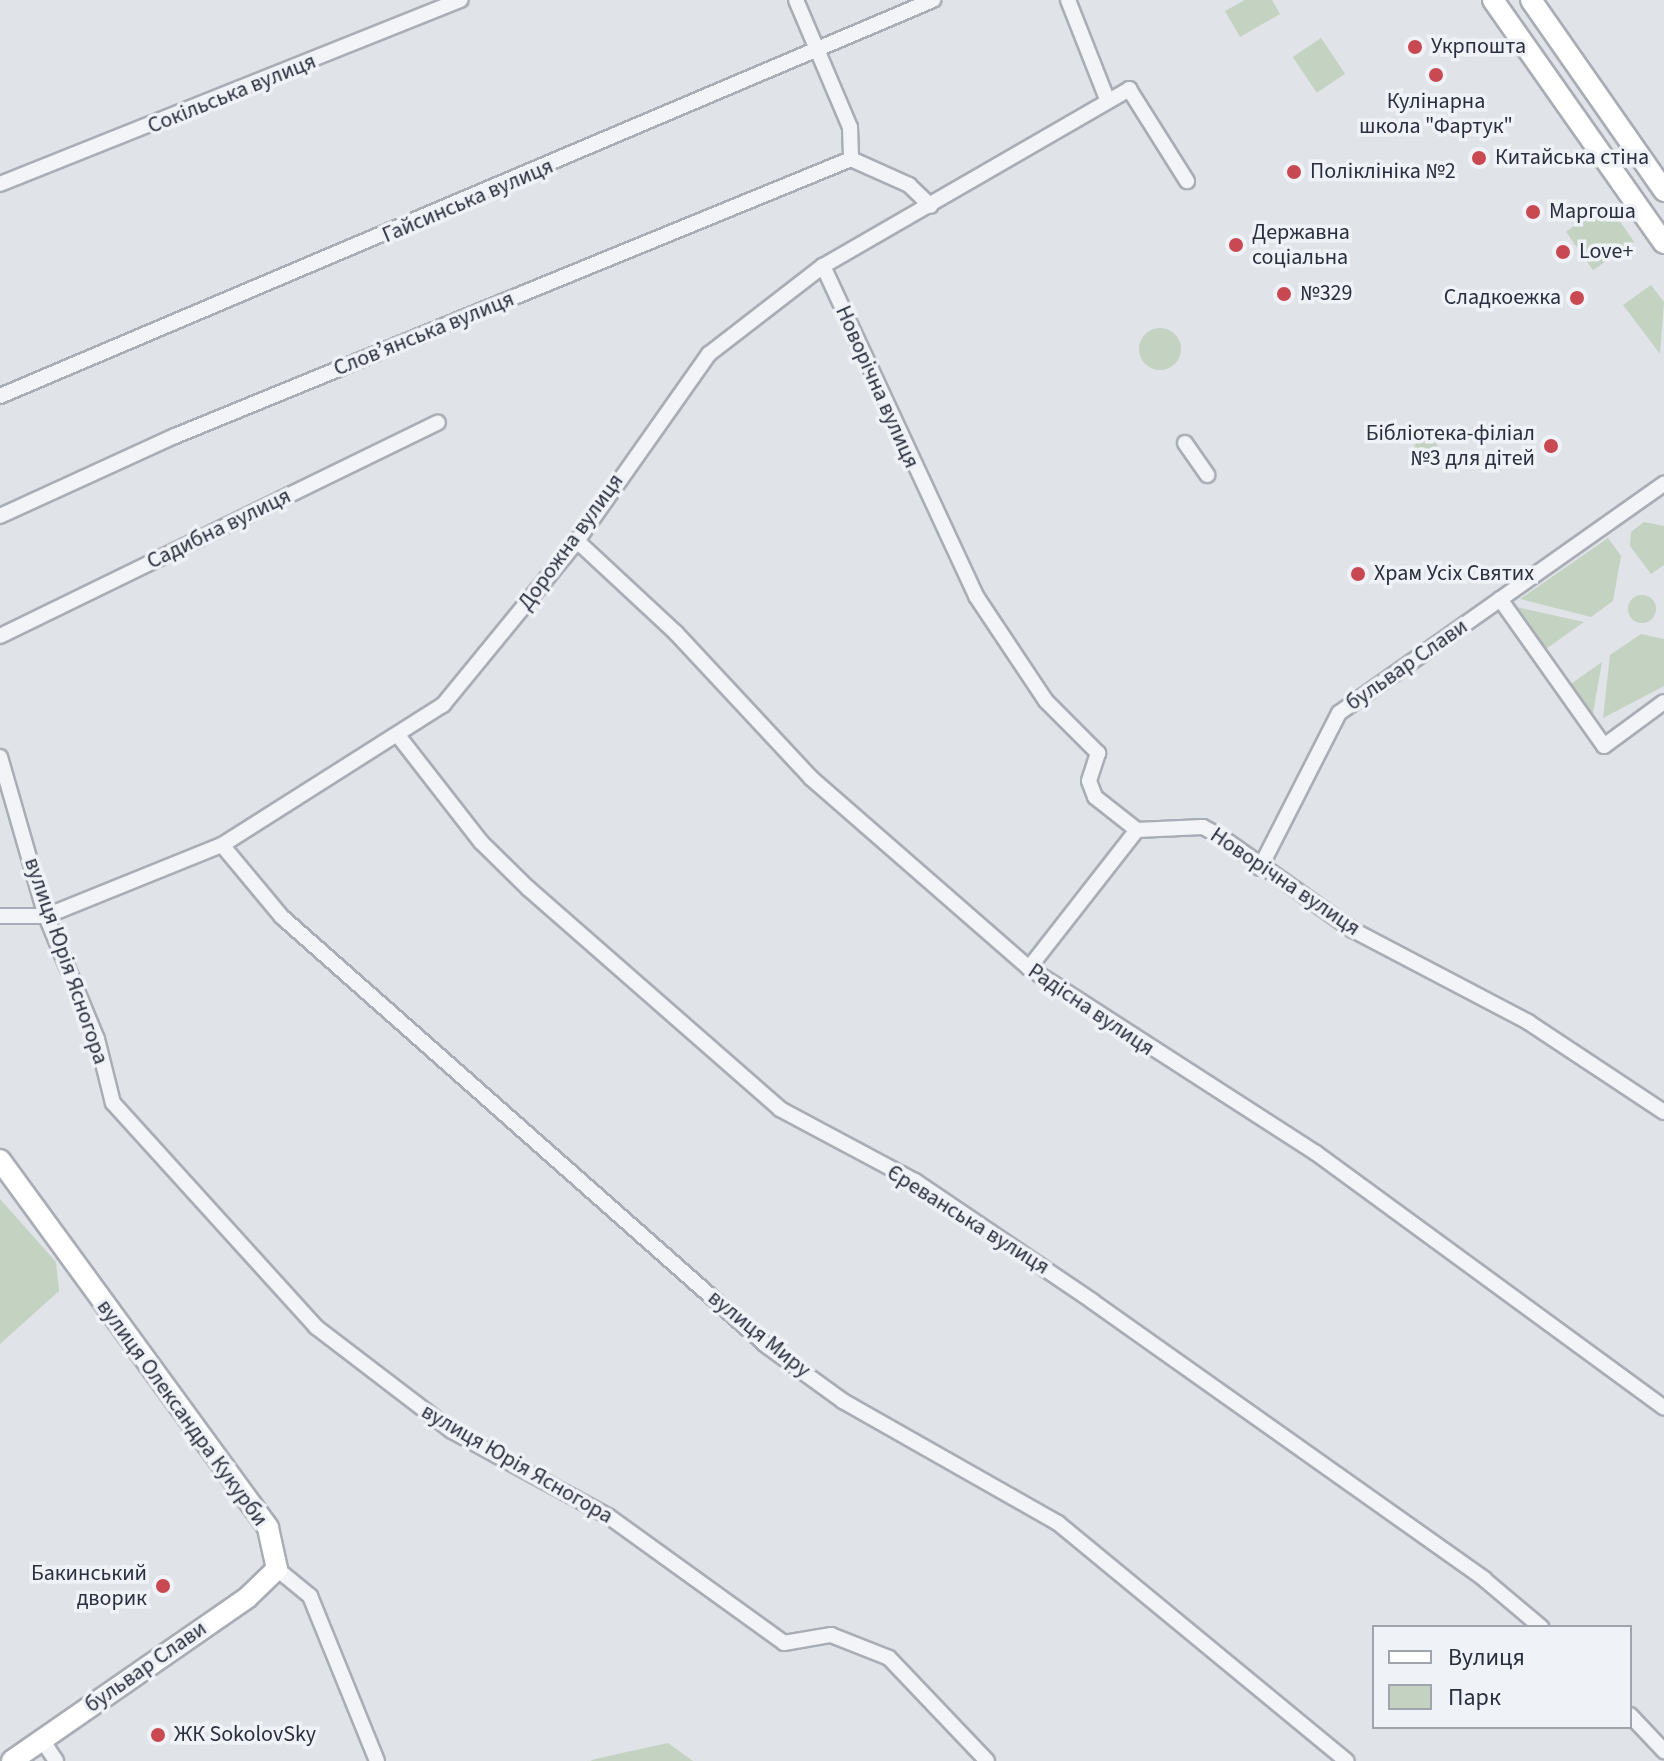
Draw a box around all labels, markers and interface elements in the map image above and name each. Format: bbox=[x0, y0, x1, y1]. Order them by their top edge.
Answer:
place label: Укрпошта bbox=[1431, 34, 1526, 60]
marker: Укрпошта bbox=[1406, 38, 1424, 56]
street label: Сокільська вулиця bbox=[144, 48, 320, 140]
marker: Кулінарна школа "Фартук" bbox=[1427, 66, 1445, 84]
place label: Кулінарна школа "Фартук" bbox=[1359, 88, 1513, 140]
place label: Китайська стіна bbox=[1495, 145, 1649, 171]
marker: Китайська стіна bbox=[1470, 149, 1488, 167]
street label: Гайсинська вулиця bbox=[379, 153, 557, 249]
place label: Поліклініка №2 bbox=[1310, 159, 1456, 185]
marker: Поліклініка №2 bbox=[1285, 163, 1303, 181]
place label: Маргоша bbox=[1549, 199, 1636, 225]
marker: Маргоша bbox=[1524, 203, 1542, 221]
place label: Державна соціальна bbox=[1252, 219, 1350, 270]
marker: Державна соціальна bbox=[1227, 236, 1245, 254]
place label: Love+ bbox=[1579, 239, 1633, 265]
marker: Love+ bbox=[1554, 243, 1572, 261]
place label: №329 bbox=[1300, 281, 1352, 307]
marker: №329 bbox=[1275, 285, 1293, 303]
place label: Сладкоежка bbox=[1444, 285, 1561, 311]
street label: Словʼянська вулиця bbox=[330, 286, 518, 382]
marker: Сладкоежка bbox=[1568, 289, 1586, 307]
street label: Новорічна вулиця bbox=[829, 302, 925, 472]
place label: Бібліотека-філіал №3 для дітей bbox=[1366, 420, 1535, 472]
marker: Бібліотека-філіал №3 для дітей bbox=[1542, 437, 1560, 455]
street label: Дорожна вулиця bbox=[513, 469, 629, 615]
street label: Садибна вулиця bbox=[143, 483, 295, 575]
place label: Храм Усіх Святих bbox=[1374, 561, 1534, 587]
marker: Храм Усіх Святих bbox=[1349, 565, 1367, 583]
street label: бульвар Слави bbox=[1341, 613, 1473, 717]
street label: Новорічна вулиця bbox=[1205, 822, 1365, 942]
street label: вулиця Юрія Ясногора bbox=[18, 854, 114, 1068]
street label: Радісна вулиця bbox=[1023, 958, 1159, 1062]
street label: Єреванська вулиця bbox=[882, 1159, 1054, 1281]
street label: вулиця Миру bbox=[702, 1285, 816, 1383]
street label: вулиця Олександра Кукурби bbox=[91, 1295, 273, 1531]
street label: вулиця Юрія Ясногора bbox=[417, 1398, 617, 1530]
place label: Бакинський дворик bbox=[31, 1560, 147, 1612]
marker: Бакинський дворик bbox=[154, 1577, 172, 1595]
street label: бульвар Слави bbox=[80, 1615, 212, 1719]
legend bbox=[1372, 1625, 1632, 1729]
text: Вулиця bbox=[1448, 1640, 1525, 1675]
text: Парк bbox=[1448, 1680, 1501, 1715]
place label: ЖК SokolovSky bbox=[174, 1722, 316, 1748]
marker: ЖК SokolovSky bbox=[149, 1726, 167, 1744]

